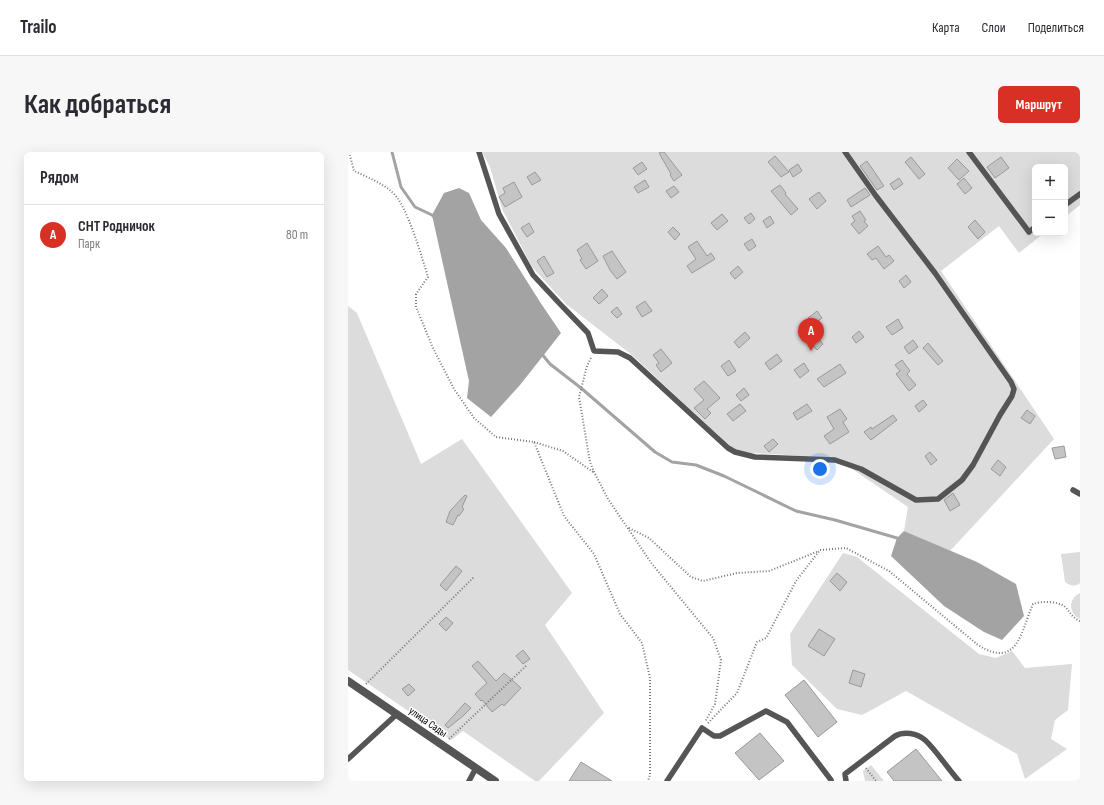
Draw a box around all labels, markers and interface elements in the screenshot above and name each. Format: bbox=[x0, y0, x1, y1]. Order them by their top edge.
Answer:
text: Trailo bbox=[20, 16, 57, 39]
text: Карта bbox=[932, 19, 960, 36]
text: Слои bbox=[982, 19, 1006, 36]
text: Поделиться bbox=[1028, 19, 1084, 36]
button: Маршрут bbox=[998, 86, 1080, 123]
text: Как добраться bbox=[24, 88, 171, 121]
map controls bbox=[1032, 164, 1068, 236]
button: + bbox=[1032, 164, 1068, 200]
text: Рядом bbox=[40, 168, 79, 188]
button: − bbox=[1032, 200, 1068, 236]
text: СНТ Родничок bbox=[78, 217, 155, 236]
text: A bbox=[50, 227, 56, 243]
text: 80 m bbox=[286, 227, 308, 243]
text: Парк bbox=[78, 236, 100, 252]
pin: A bbox=[798, 318, 824, 351]
your location bbox=[810, 459, 830, 479]
street label: улица Сады bbox=[406, 704, 450, 740]

